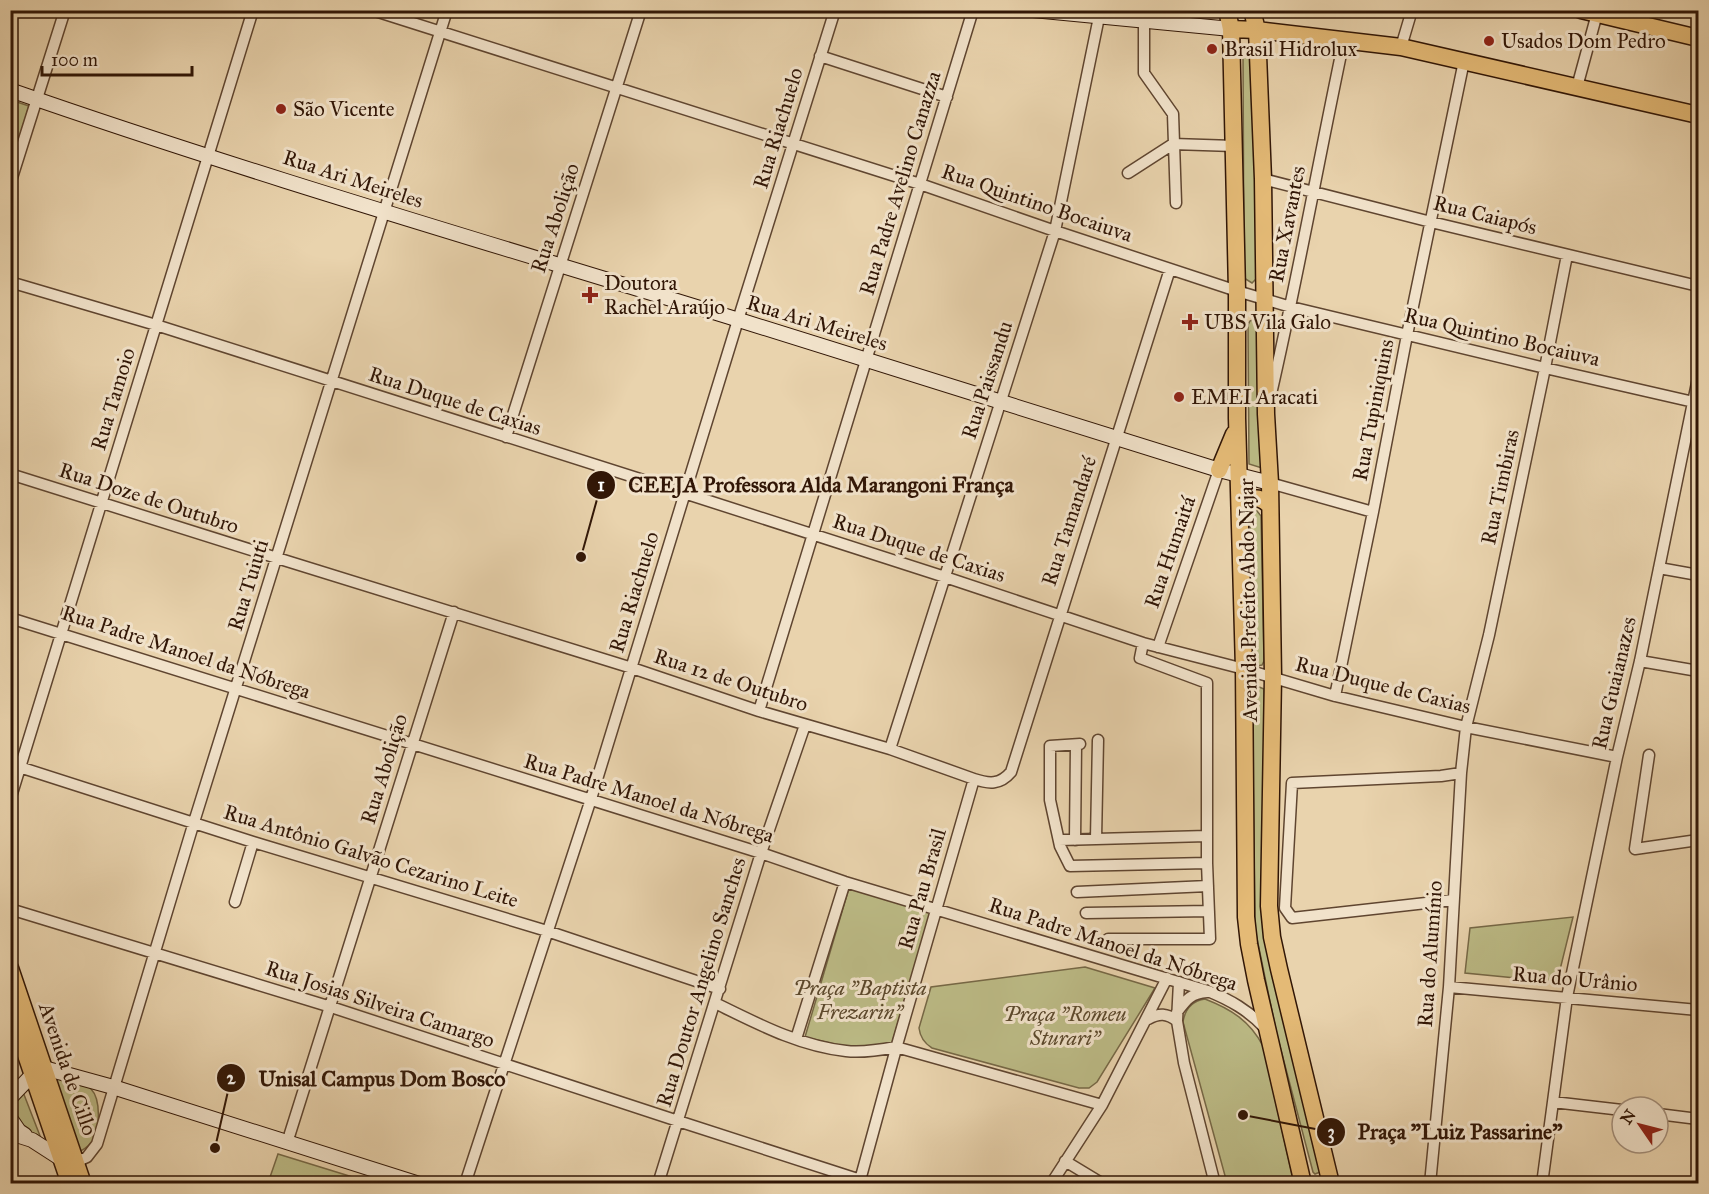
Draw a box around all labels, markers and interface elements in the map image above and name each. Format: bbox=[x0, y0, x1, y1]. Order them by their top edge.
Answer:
place label: Usados Dom Pedro bbox=[1501, 28, 1666, 54]
marker: Usados Dom Pedro bbox=[1482, 34, 1496, 48]
place label: Brasil Hidrolux bbox=[1224, 36, 1358, 62]
scale bar bbox=[42, 39, 192, 77]
marker: Brasil Hidrolux bbox=[1205, 42, 1219, 56]
text: 100 m bbox=[51, 49, 98, 71]
street label: Rua Riachuelo bbox=[747, 64, 809, 192]
street label: Rua Padre Avelino Canazza bbox=[854, 68, 947, 298]
place label: São Vicente bbox=[293, 96, 395, 122]
marker: São Vicente bbox=[274, 102, 288, 116]
street label: Rua Ari Meireles bbox=[280, 144, 426, 214]
street label: Rua Quintino Bocaiuva bbox=[938, 158, 1136, 248]
street label: Rua Abolição bbox=[525, 160, 585, 276]
street label: Rua Xavantes bbox=[1263, 164, 1311, 284]
street label: Rua Caiapós bbox=[1430, 190, 1540, 240]
place label: Doutora Rachel Araújo bbox=[604, 270, 725, 320]
marker: Doutora Rachel Araújo bbox=[581, 286, 599, 304]
street label: Rua Ari Meireles bbox=[743, 289, 891, 357]
street label: Rua Quintino Bocaiuva bbox=[1402, 302, 1603, 372]
place label: UBS Vila Galo bbox=[1204, 309, 1331, 335]
marker: UBS Vila Galo bbox=[1181, 313, 1199, 331]
street label: Rua Paissandu bbox=[956, 318, 1018, 442]
street label: Rua Tupiniquins bbox=[1347, 337, 1399, 483]
street label: Rua Tamoio bbox=[85, 344, 141, 453]
street label: Rua Duque de Caxias bbox=[365, 361, 545, 441]
place label: EMEI Aracati bbox=[1191, 384, 1318, 410]
marker: EMEI Aracati bbox=[1172, 390, 1186, 404]
street label: Rua Timbiras bbox=[1475, 427, 1525, 547]
street label: Rua Tamandaré bbox=[1036, 453, 1102, 589]
street label: Rua Doze de Outubro bbox=[56, 457, 243, 539]
callout: CEEJA Professora Alda Marangoni França bbox=[586, 465, 1026, 505]
text: CEEJA Professora Alda Marangoni França bbox=[628, 471, 1015, 499]
text: 1 bbox=[597, 474, 605, 496]
street label: Avenida Prefeito Abdo Najar bbox=[1233, 478, 1263, 723]
street label: Rua Humaitá bbox=[1139, 492, 1201, 611]
street label: Rua Duque de Caxias bbox=[829, 508, 1009, 588]
street label: Rua Riachuelo bbox=[603, 528, 665, 656]
street label: Rua Tuiuti bbox=[222, 536, 274, 634]
street label: Rua Padre Manoel da Nóbrega bbox=[58, 599, 314, 705]
street label: Rua Guaianazes bbox=[1586, 614, 1642, 752]
street label: Rua 12 de Outubro bbox=[651, 643, 812, 717]
street label: Rua Duque de Caxias bbox=[1292, 651, 1474, 719]
street label: Rua Abolição bbox=[355, 710, 413, 827]
street label: Rua Padre Manoel da Nóbrega bbox=[521, 748, 777, 849]
street label: Rua Antônio Galvão Cezarino Leite bbox=[220, 799, 522, 913]
street label: Rua Pau Brasil bbox=[892, 825, 952, 953]
street label: Rua Doutor Angelino Sanches bbox=[651, 854, 751, 1110]
street label: Rua do Alumínio bbox=[1412, 879, 1448, 1028]
street label: Rua Padre Manoel da Nóbrega bbox=[985, 891, 1241, 997]
street label: Rua Josias Silveira Camargo bbox=[262, 955, 498, 1053]
street label: Rua do Urânio bbox=[1511, 961, 1639, 997]
park label: Praça "Baptista Frezarin" bbox=[793, 975, 927, 1025]
street label: Avenida de Cillo bbox=[33, 998, 103, 1139]
park label: Praça "Romeu Sturari" bbox=[1004, 1001, 1126, 1051]
callout: Unisal Campus Dom Bosco bbox=[216, 1058, 517, 1098]
text: Unisal Campus Dom Bosco bbox=[258, 1065, 506, 1092]
text: 2 bbox=[227, 1067, 237, 1089]
north arrow bbox=[1610, 1095, 1670, 1155]
text: N bbox=[1616, 1105, 1640, 1128]
callout: Praça "Luiz Passarine" bbox=[1316, 1112, 1575, 1152]
text: Praça "Luiz Passarine" bbox=[1358, 1118, 1563, 1145]
text: 3 bbox=[1327, 1121, 1335, 1144]

